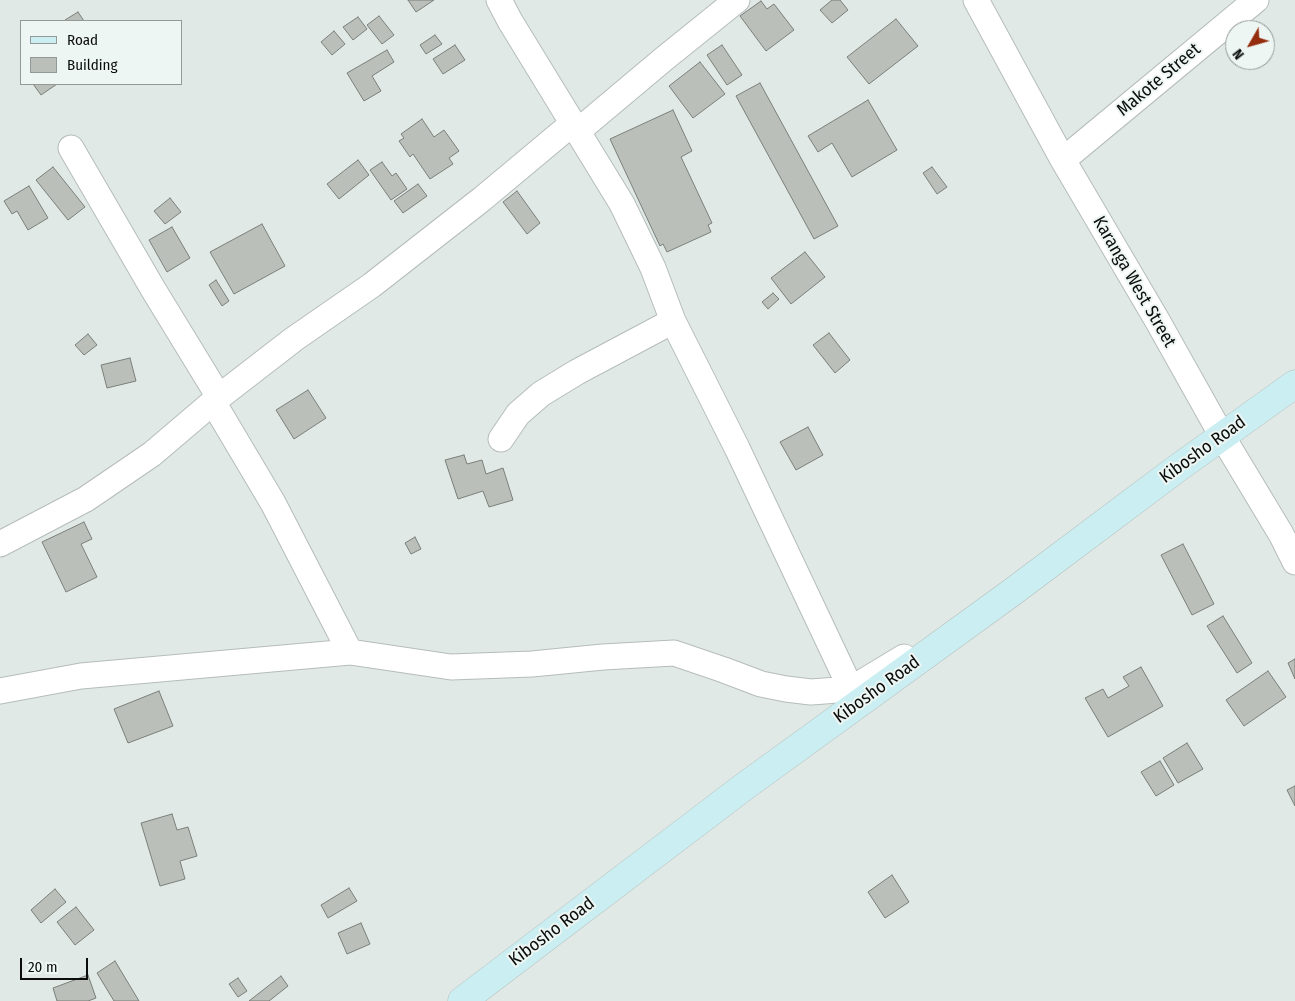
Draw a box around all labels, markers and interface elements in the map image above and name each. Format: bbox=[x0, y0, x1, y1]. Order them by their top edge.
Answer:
legend bbox=[20, 20, 182, 85]
north arrow bbox=[1225, 20, 1275, 70]
text: Road bbox=[67, 31, 98, 49]
street label: Makote Street bbox=[1113, 39, 1205, 121]
text: N bbox=[1229, 45, 1248, 62]
text: Building bbox=[67, 56, 118, 74]
street label: Karanga West Street bbox=[1088, 213, 1180, 351]
street label: Kibosho Road bbox=[1156, 411, 1250, 489]
street label: Kibosho Road bbox=[830, 651, 924, 729]
street label: Kibosho Road bbox=[505, 893, 599, 971]
scale bar bbox=[22, 948, 90, 980]
text: 20 m bbox=[28, 958, 58, 976]

